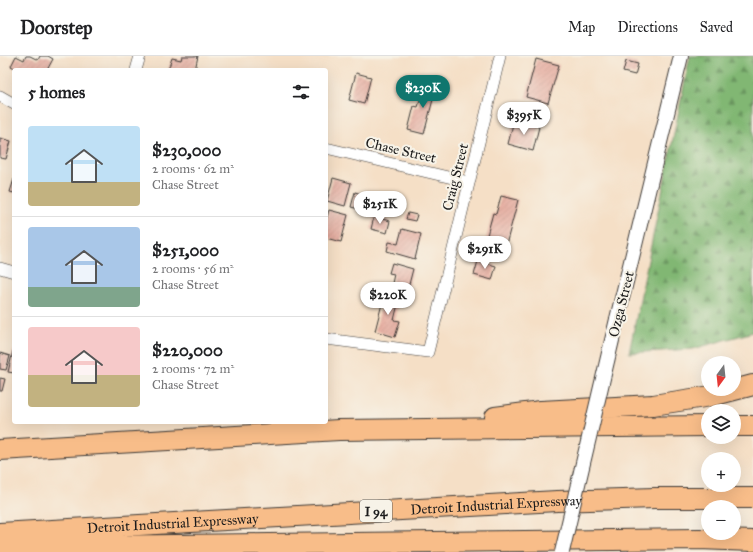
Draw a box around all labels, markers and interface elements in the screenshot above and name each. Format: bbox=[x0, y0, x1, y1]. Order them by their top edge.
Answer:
text: Doorstep bbox=[20, 16, 93, 39]
text: Map bbox=[568, 19, 595, 36]
text: Directions bbox=[617, 19, 678, 36]
text: Saved bbox=[700, 19, 733, 36]
pin: $230K bbox=[395, 75, 451, 109]
text: $230K bbox=[405, 80, 441, 96]
icon: filters bbox=[290, 81, 312, 103]
text: 5 homes bbox=[28, 82, 85, 103]
pin: $395K bbox=[496, 102, 552, 136]
text: $395K bbox=[506, 107, 542, 123]
street label: Chase Street bbox=[364, 134, 438, 167]
text: $230,000 bbox=[152, 140, 221, 161]
icon: home bbox=[60, 142, 108, 190]
street label: Craig Street bbox=[439, 142, 472, 213]
text: 2 rooms · 62 m² bbox=[152, 161, 234, 177]
text: Chase Street bbox=[152, 177, 219, 193]
pin: $251K bbox=[352, 191, 408, 225]
text: $251K bbox=[363, 196, 397, 212]
pin: $291K bbox=[457, 236, 513, 270]
text: $251,000 bbox=[152, 240, 219, 261]
text: $291K bbox=[467, 241, 503, 257]
icon: home bbox=[60, 243, 108, 291]
text: 2 rooms · 56 m² bbox=[152, 261, 234, 277]
street label: Ozga Street bbox=[605, 269, 638, 339]
text: Chase Street bbox=[152, 277, 219, 293]
pin: $220K bbox=[360, 282, 416, 316]
text: $220K bbox=[369, 287, 407, 303]
text: $220,000 bbox=[152, 340, 223, 361]
icon: home bbox=[60, 343, 108, 391]
north arrow bbox=[701, 356, 741, 396]
map controls bbox=[701, 356, 741, 540]
text: 2 rooms · 72 m² bbox=[152, 361, 234, 377]
text: Chase Street bbox=[152, 377, 219, 393]
button: layers bbox=[701, 404, 741, 444]
button: + bbox=[701, 452, 741, 492]
street label: Detroit Industrial Expressway bbox=[410, 492, 583, 518]
road number: I 94 bbox=[360, 500, 392, 522]
button: − bbox=[701, 500, 741, 540]
street label: Detroit Industrial Expressway bbox=[86, 510, 259, 537]

